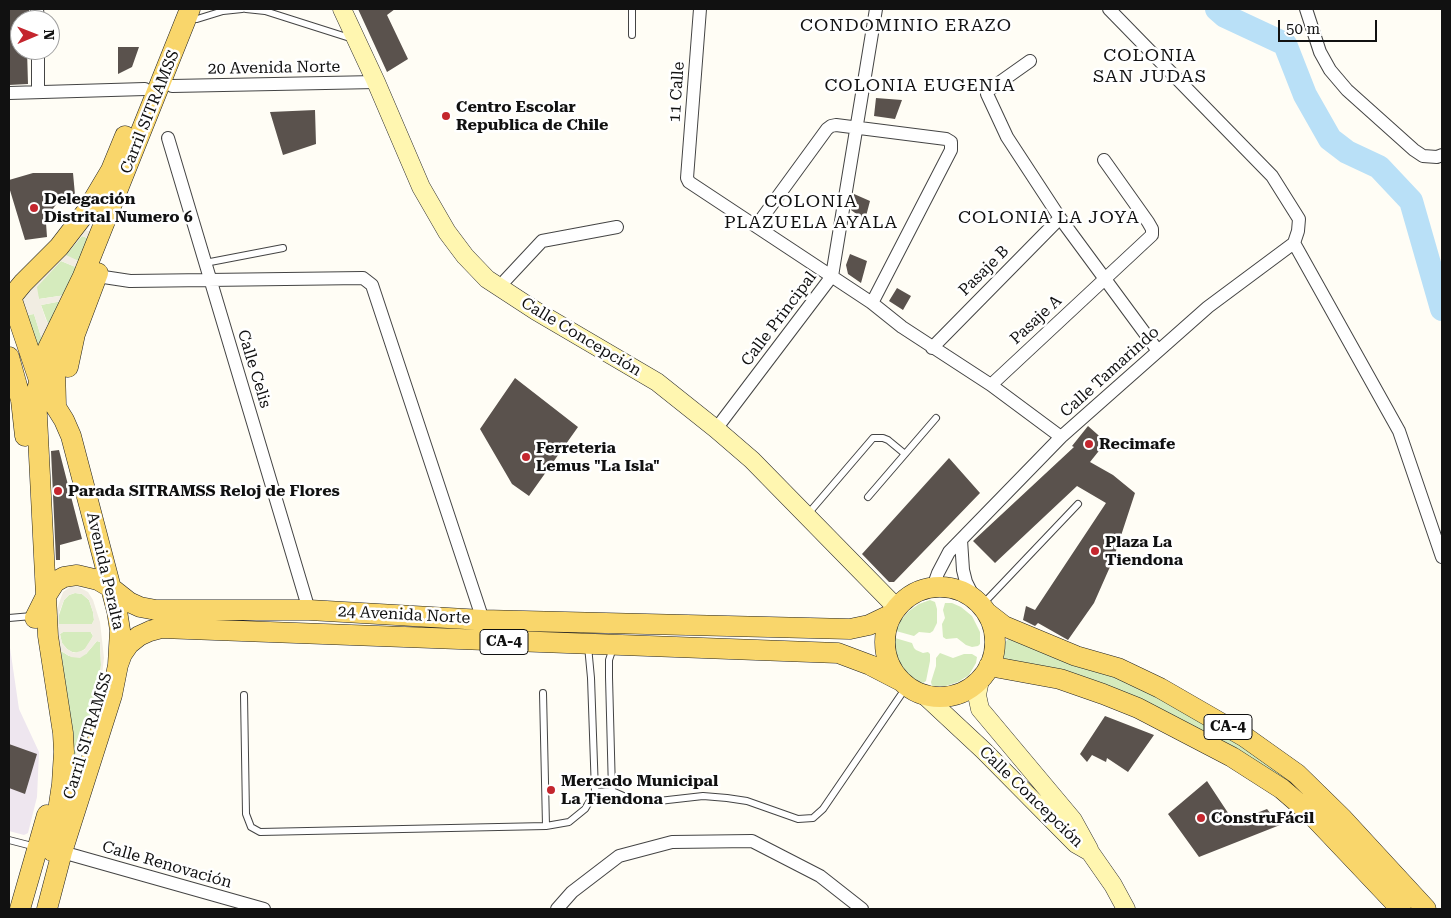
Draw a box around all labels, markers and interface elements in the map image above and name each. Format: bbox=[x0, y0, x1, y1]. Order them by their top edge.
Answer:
north arrow bbox=[10, 10, 60, 60]
scale bar bbox=[1281, 10, 1380, 42]
district label: CONDOMINIO ERAZO bbox=[798, 15, 1014, 37]
text: 50 m bbox=[1286, 20, 1320, 38]
text: N bbox=[41, 29, 57, 40]
district label: COLONIA SAN JUDAS bbox=[1092, 45, 1208, 88]
street label: Carril SITRAMSS bbox=[116, 47, 184, 177]
street label: 20 Avenida Norte bbox=[208, 57, 340, 79]
street label: 11 Calle bbox=[665, 61, 689, 123]
district label: COLONIA EUGENIA bbox=[823, 75, 1017, 97]
place label: Centro Escolar Republica de Chile bbox=[456, 97, 608, 135]
marker: Centro Escolar Republica de Chile bbox=[440, 110, 452, 122]
place label: Delegación Distrital Numero 6 bbox=[44, 189, 193, 227]
district label: COLONIA PLAZUELA AYALA bbox=[722, 191, 900, 233]
marker: Delegación Distrital Numero 6 bbox=[28, 202, 40, 214]
district label: COLONIA LA JOYA bbox=[956, 207, 1142, 229]
street label: Pasaje B bbox=[955, 242, 1013, 300]
street label: Calle Principal bbox=[737, 268, 821, 370]
street label: Pasaje A bbox=[1006, 291, 1066, 349]
street label: Calle Concepción bbox=[517, 294, 645, 380]
street label: Calle Tamarindo bbox=[1057, 323, 1163, 421]
street label: Calle Celis bbox=[233, 328, 275, 410]
place label: Recimafe bbox=[1099, 434, 1175, 454]
place label: Ferreteria Lemus "La Isla" bbox=[536, 438, 660, 476]
marker: Recimafe bbox=[1083, 438, 1095, 450]
marker: Ferreteria Lemus "La Isla" bbox=[520, 451, 532, 463]
place label: Parada SITRAMSS Reloj de Flores bbox=[68, 481, 340, 501]
marker: Parada SITRAMSS Reloj de Flores bbox=[52, 485, 64, 497]
street label: Avenida Peralta bbox=[82, 510, 128, 632]
place label: Plaza La Tiendona bbox=[1105, 532, 1183, 570]
marker: Plaza La Tiendona bbox=[1089, 545, 1101, 557]
street label: 24 Avenida Norte bbox=[337, 602, 471, 628]
road number: CA-4 bbox=[480, 630, 528, 654]
street label: Carril SITRAMSS bbox=[60, 670, 116, 802]
road number: CA-4 bbox=[1204, 714, 1252, 740]
street label: Calle Concepción bbox=[975, 743, 1087, 851]
place label: Mercado Municipal La Tiendona bbox=[561, 771, 718, 809]
marker: Mercado Municipal La Tiendona bbox=[545, 784, 557, 796]
place label: ConstruFácil bbox=[1211, 808, 1314, 828]
marker: ConstruFácil bbox=[1195, 812, 1207, 824]
street label: Calle Renovación bbox=[100, 837, 234, 893]

